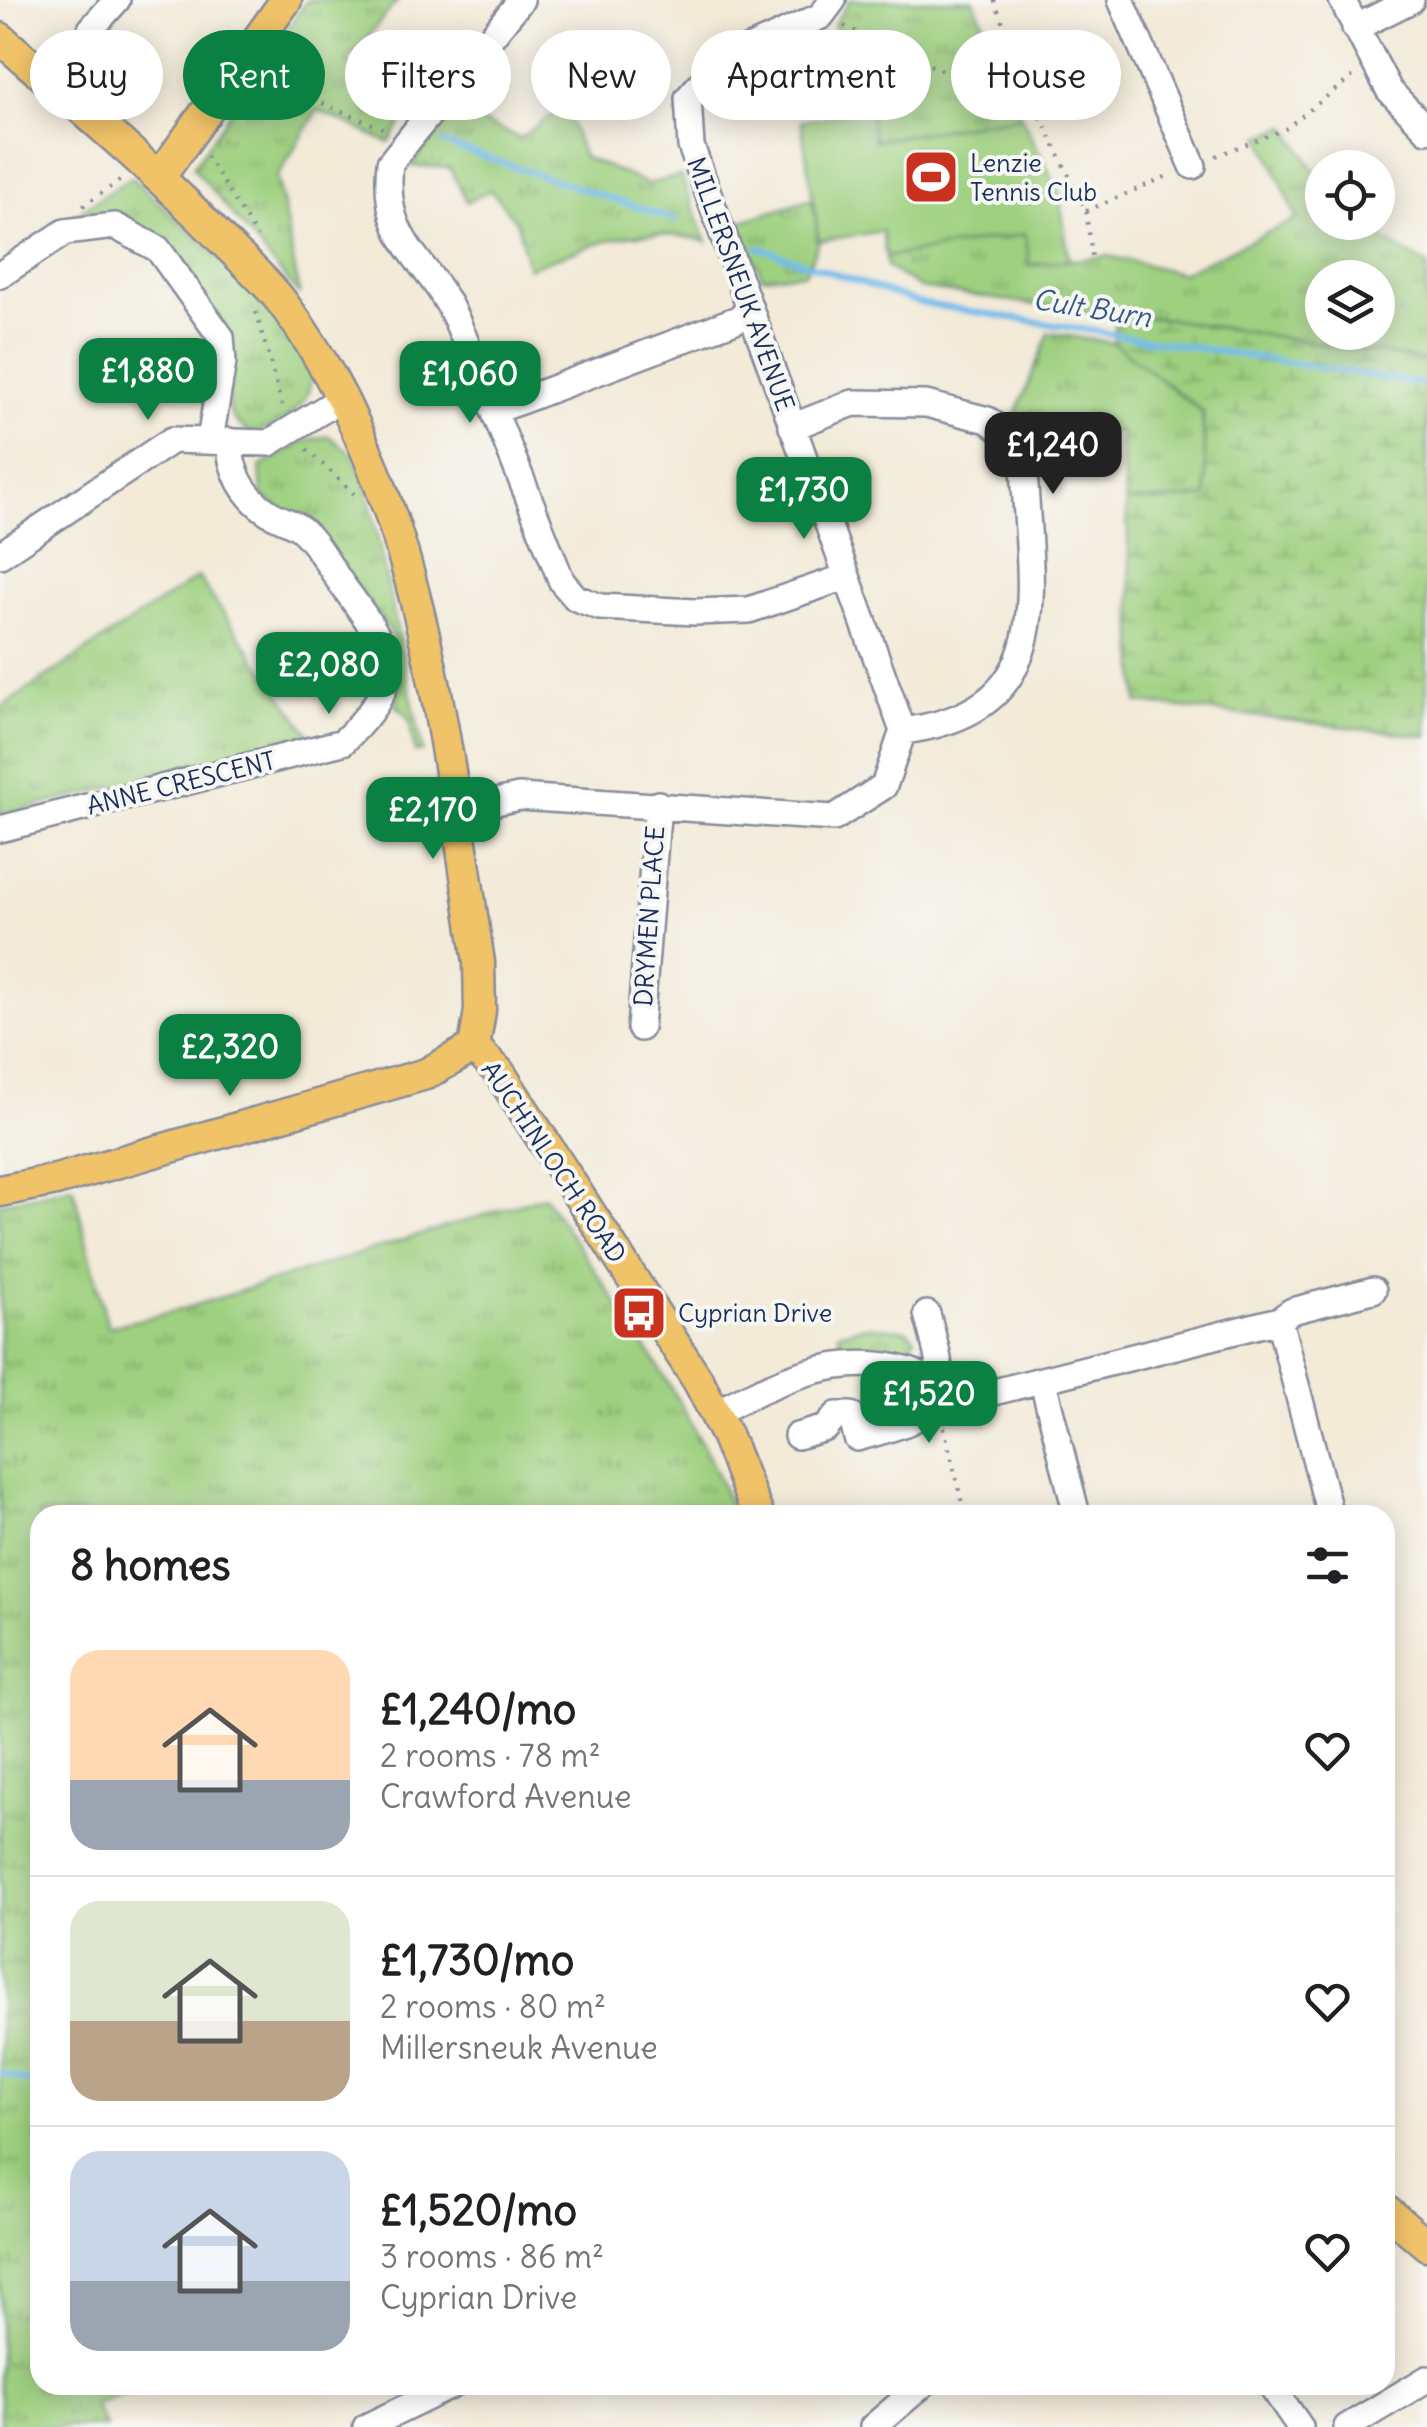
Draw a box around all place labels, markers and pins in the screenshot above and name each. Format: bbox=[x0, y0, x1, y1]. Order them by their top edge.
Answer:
sports icon: Lenzie Tennis Club bbox=[901, 147, 961, 207]
place label: Lenzie Tennis Club bbox=[970, 147, 1097, 208]
pin: £1,880 bbox=[67, 338, 229, 423]
pin: £1,060 bbox=[389, 341, 551, 426]
pin: £1,240 bbox=[972, 412, 1134, 497]
pin: £1,730 bbox=[723, 457, 885, 542]
pin: £2,080 bbox=[248, 632, 410, 717]
pin: £2,170 bbox=[352, 777, 514, 862]
pin: £2,320 bbox=[149, 1014, 311, 1099]
bus stop icon: Cyprian Drive bbox=[609, 1283, 669, 1343]
place label: Cyprian Drive bbox=[678, 1297, 832, 1329]
pin: £1,520 bbox=[848, 1361, 1010, 1446]

